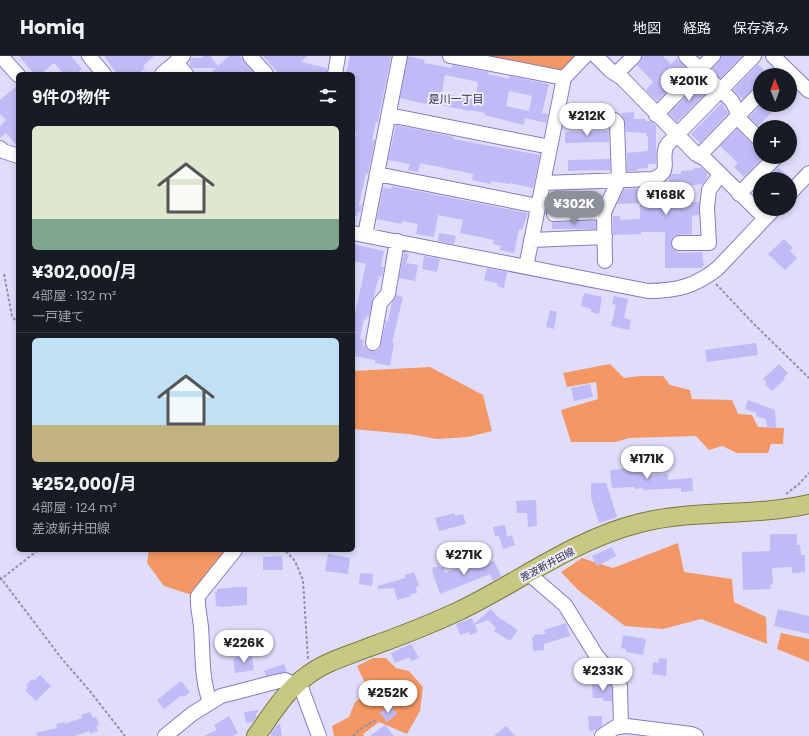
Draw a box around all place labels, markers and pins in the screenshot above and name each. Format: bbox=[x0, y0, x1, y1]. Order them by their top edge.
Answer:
pin: ¥201K bbox=[661, 68, 717, 102]
pin: ¥212K bbox=[559, 103, 615, 137]
pin: ¥168K bbox=[638, 182, 694, 216]
pin: ¥302K bbox=[546, 191, 602, 225]
pin: ¥171K bbox=[619, 446, 675, 480]
pin: ¥271K bbox=[436, 542, 492, 576]
pin: ¥226K bbox=[216, 630, 272, 664]
pin: ¥233K bbox=[575, 658, 631, 692]
pin: ¥252K bbox=[360, 680, 416, 714]

